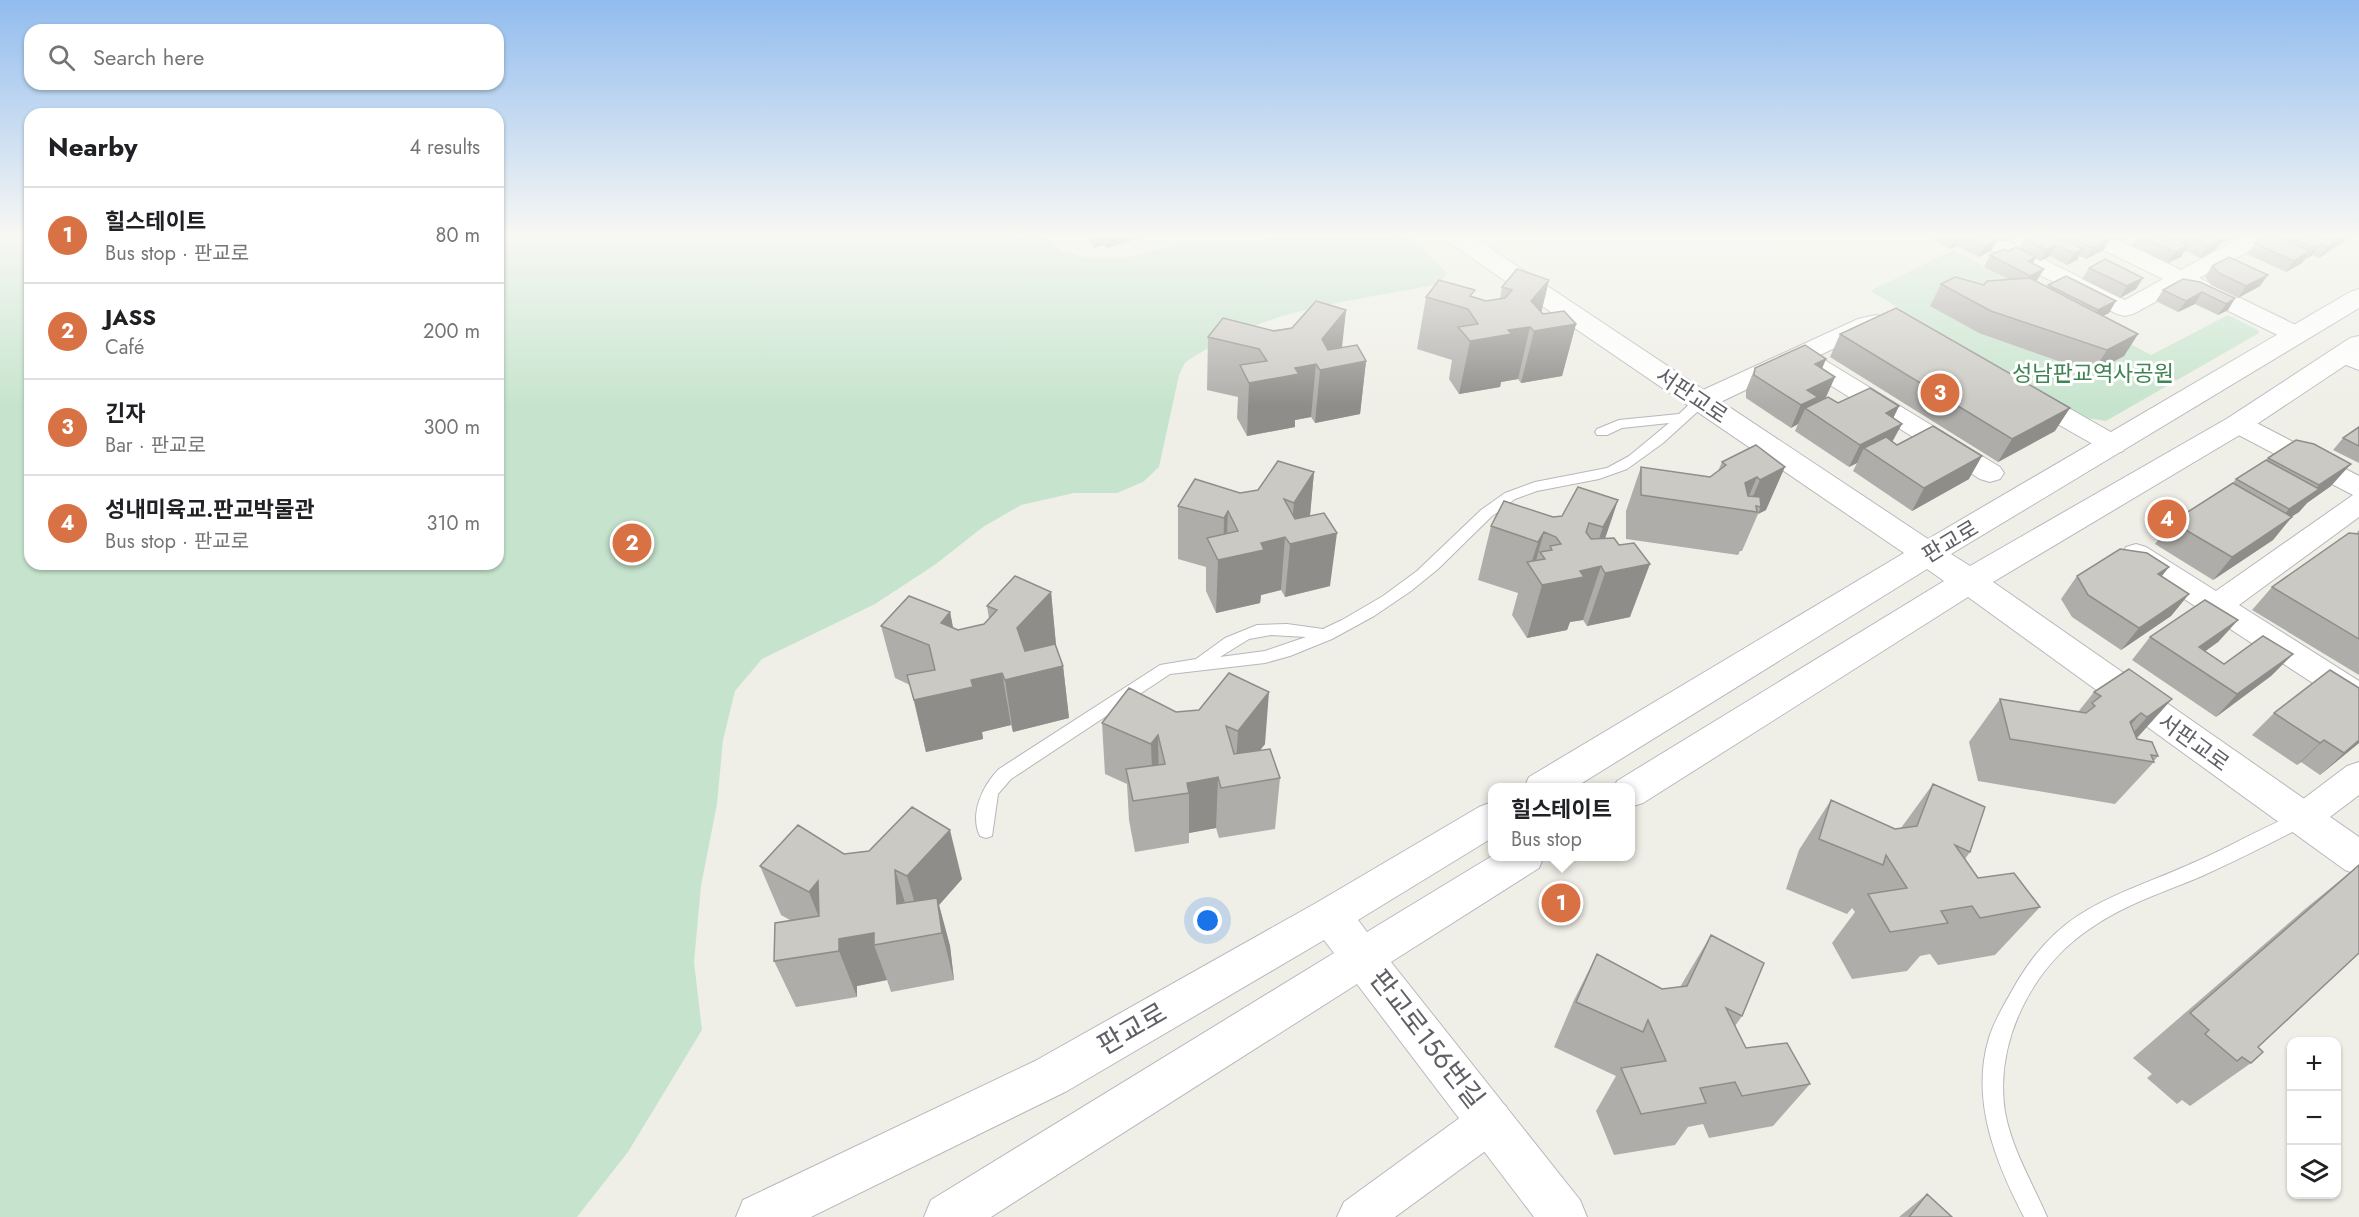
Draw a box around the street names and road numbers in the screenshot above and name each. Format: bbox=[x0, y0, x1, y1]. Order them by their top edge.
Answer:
street label: 서판교로 bbox=[1649, 359, 1735, 431]
street label: 판교로 bbox=[1916, 512, 1984, 570]
street label: 서판교로 bbox=[2152, 705, 2236, 779]
street label: 판교로156번길 bbox=[1361, 961, 1494, 1117]
street label: 판교로 bbox=[1090, 993, 1174, 1064]

